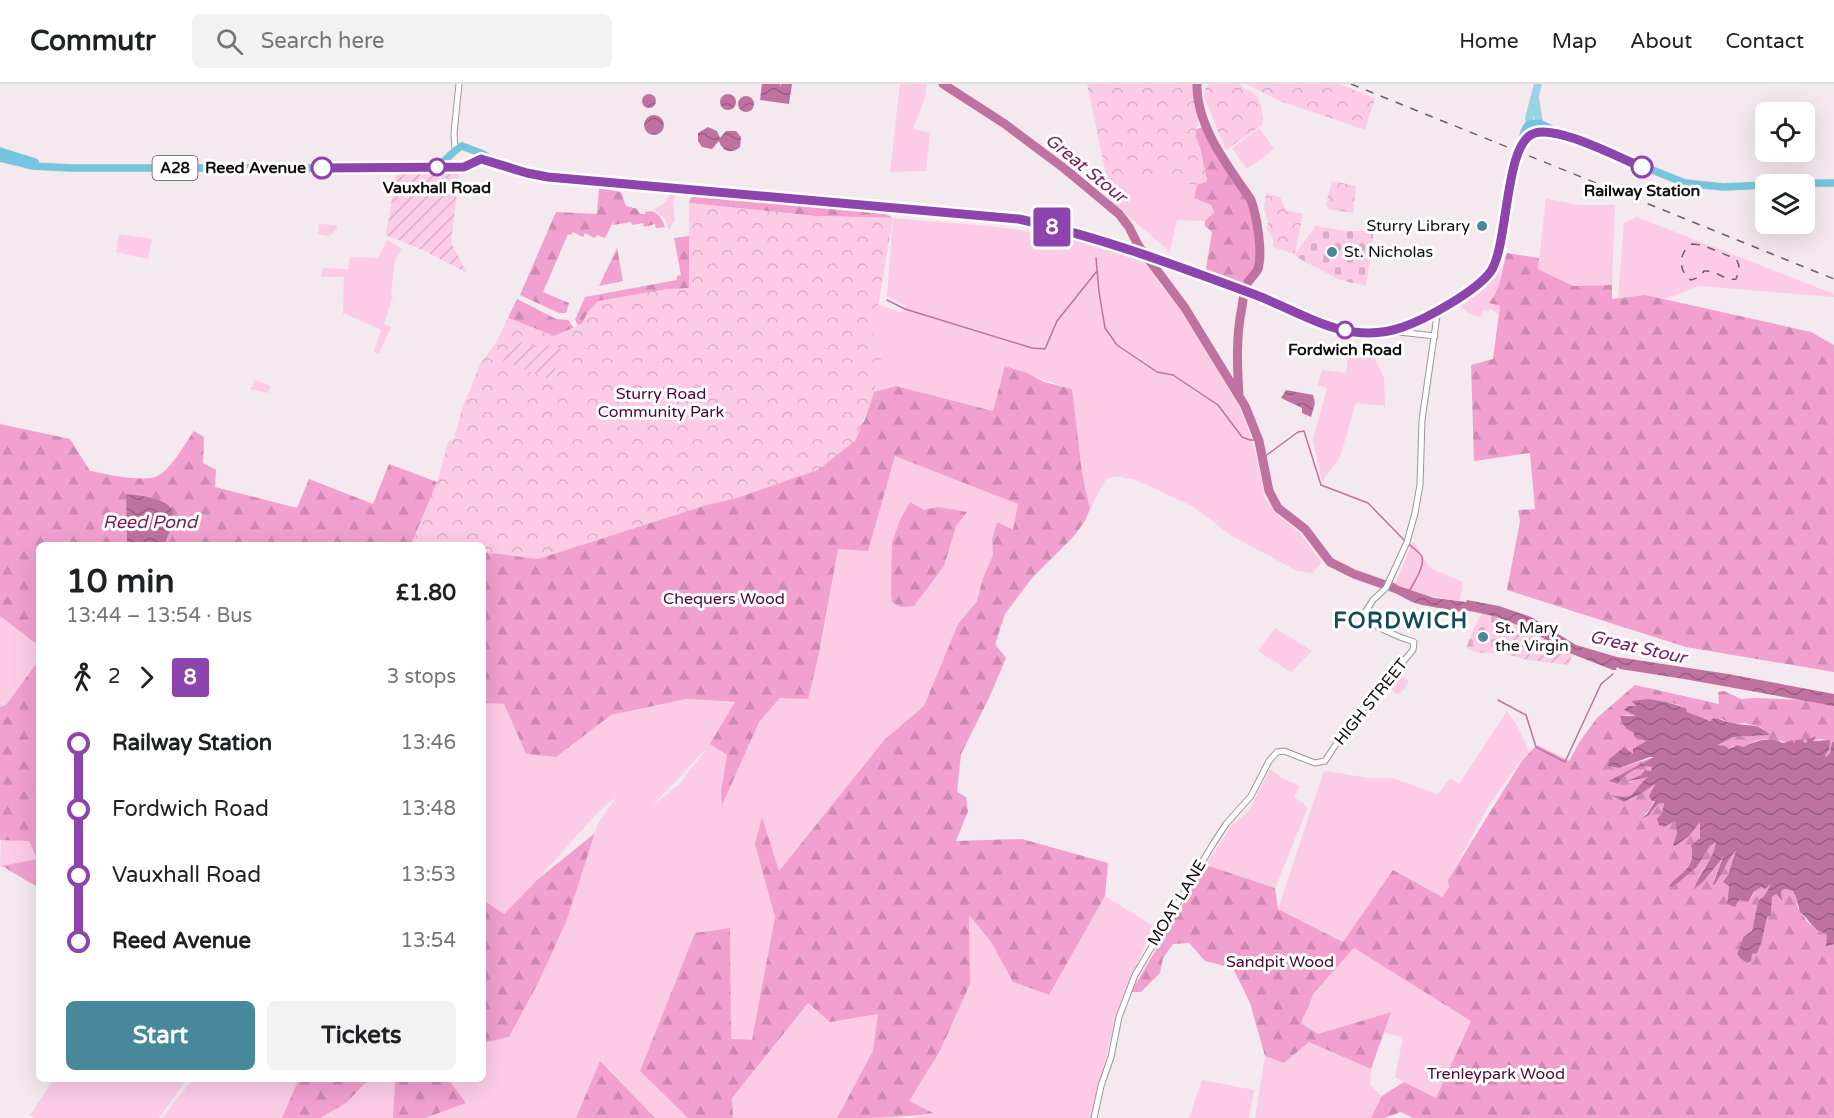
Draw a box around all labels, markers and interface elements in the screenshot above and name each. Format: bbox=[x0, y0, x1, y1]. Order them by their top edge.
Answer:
search box bbox=[192, 14, 612, 68]
text: Commutr bbox=[30, 24, 156, 58]
icon: search bbox=[213, 25, 246, 58]
text: Search here bbox=[261, 28, 385, 54]
text: Home bbox=[1459, 29, 1519, 54]
text: Map bbox=[1552, 29, 1597, 54]
text: About bbox=[1630, 29, 1692, 54]
text: Contact bbox=[1725, 29, 1804, 54]
map controls bbox=[1755, 102, 1815, 234]
button: locate bbox=[1755, 102, 1815, 162]
water label: Great Stour bbox=[1041, 129, 1133, 209]
road number: A28 bbox=[152, 156, 198, 180]
marker: Railway Station bbox=[1631, 156, 1653, 178]
marker: Reed Avenue bbox=[311, 157, 333, 179]
place label: Reed Avenue bbox=[205, 158, 306, 178]
marker: Vauxhall Road bbox=[428, 158, 446, 176]
button: layers bbox=[1755, 174, 1815, 234]
place label: Vauxhall Road bbox=[383, 178, 491, 198]
place label: Railway Station bbox=[1584, 181, 1700, 201]
line badge: 8 bbox=[1032, 208, 1072, 246]
text: 8 bbox=[1045, 215, 1059, 240]
place label: Sturry Library bbox=[1366, 216, 1470, 236]
marker: Sturry Library bbox=[1475, 219, 1489, 233]
place label: St. Nicholas bbox=[1344, 242, 1433, 262]
marker: St. Nicholas bbox=[1325, 245, 1339, 259]
marker: Fordwich Road bbox=[1336, 321, 1354, 339]
place label: Fordwich Road bbox=[1288, 340, 1402, 360]
park label: Sturry Road Community Park bbox=[598, 384, 724, 422]
water label: Reed Pond bbox=[103, 511, 200, 533]
text: 10 min bbox=[66, 562, 175, 601]
text: £1.80 bbox=[396, 580, 456, 606]
park label: Chequers Wood bbox=[663, 589, 785, 609]
text: 13:44 – 13:54 · Bus bbox=[66, 604, 252, 628]
district label: FORDWICH bbox=[1333, 608, 1469, 634]
place label: St. Mary the Virgin bbox=[1495, 618, 1569, 656]
water label: Great Stour bbox=[1588, 625, 1690, 669]
marker: St. Mary the Virgin bbox=[1476, 630, 1490, 644]
street label: HIGH STREET bbox=[1330, 654, 1412, 749]
icon: walk bbox=[66, 661, 99, 694]
icon: forward bbox=[130, 661, 163, 694]
text: 2 bbox=[108, 665, 121, 689]
text: 8 bbox=[184, 665, 197, 690]
text: 3 stops bbox=[387, 665, 456, 689]
text: Railway Station bbox=[112, 730, 272, 756]
text: 13:46 bbox=[401, 731, 456, 755]
text: Fordwich Road bbox=[112, 796, 269, 822]
text: 13:48 bbox=[401, 797, 456, 821]
street label: MOAT LANE bbox=[1143, 856, 1211, 950]
text: Vauxhall Road bbox=[112, 862, 261, 888]
text: 13:53 bbox=[401, 863, 456, 887]
text: Reed Avenue bbox=[112, 928, 251, 954]
text: 13:54 bbox=[401, 929, 456, 953]
park label: Sandpit Wood bbox=[1226, 952, 1334, 972]
button: Start bbox=[66, 1001, 255, 1070]
button: Tickets bbox=[267, 1001, 456, 1070]
park label: Trenleypark Wood bbox=[1427, 1064, 1565, 1084]

